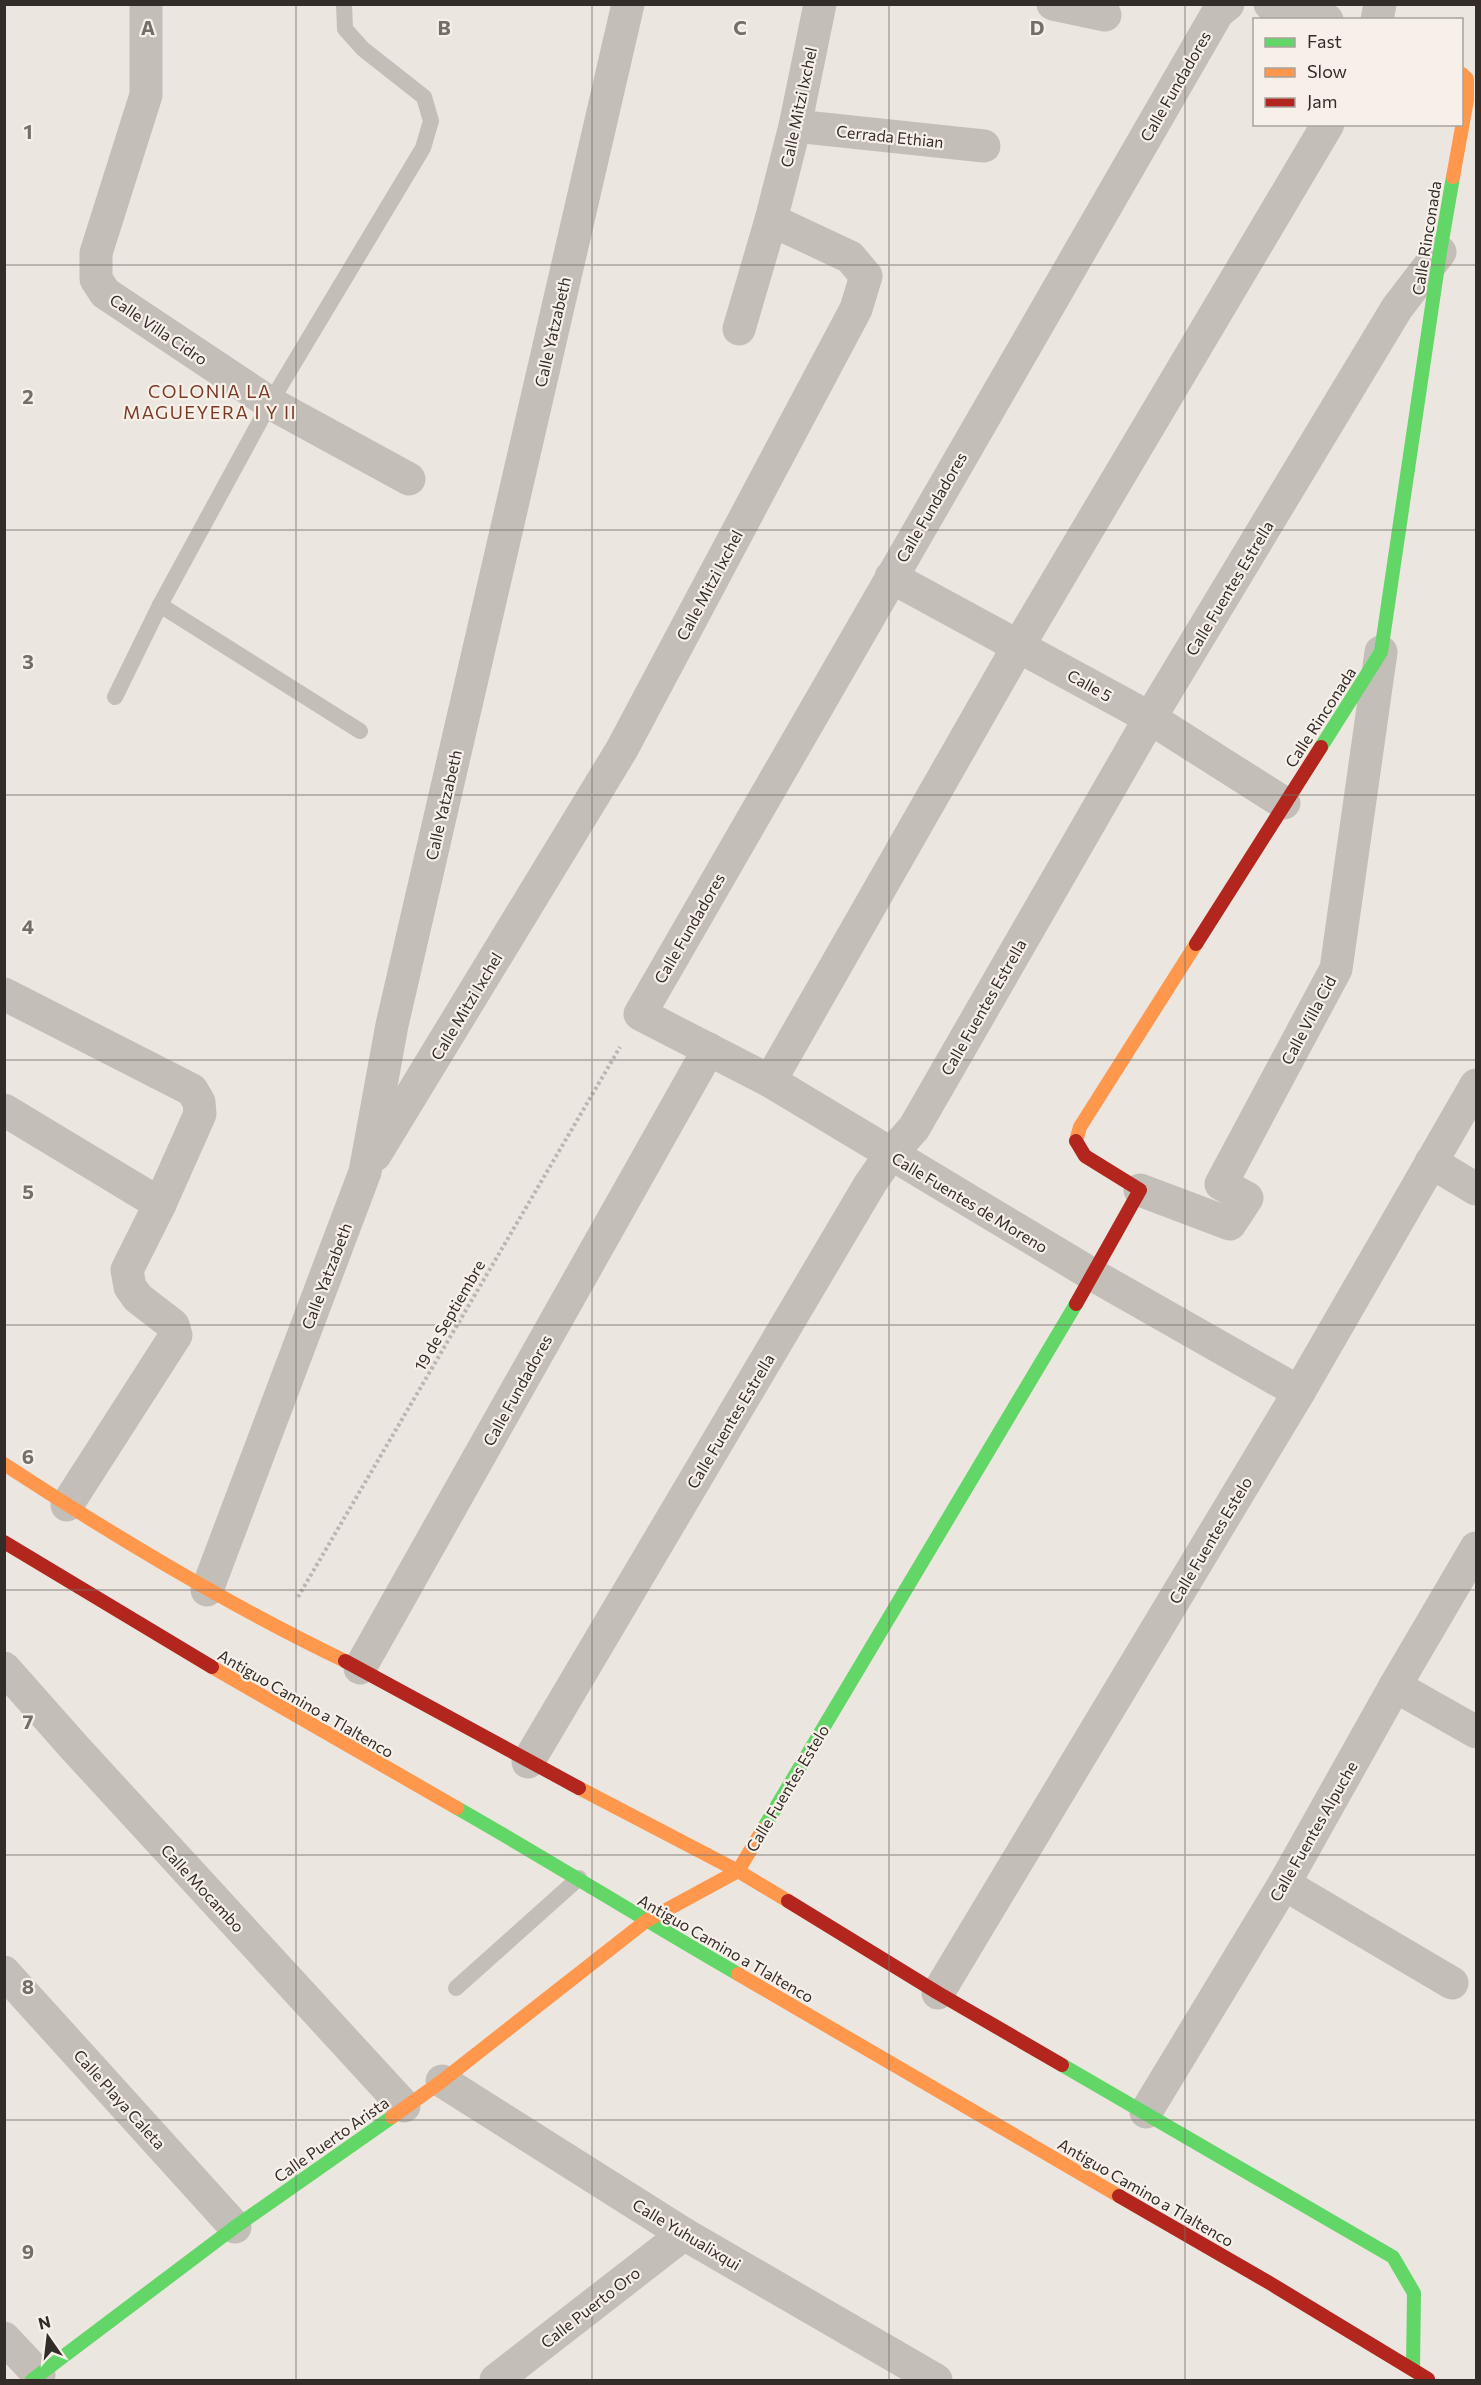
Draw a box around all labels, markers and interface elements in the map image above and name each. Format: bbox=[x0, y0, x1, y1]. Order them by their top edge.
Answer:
text: A bbox=[141, 15, 155, 39]
text: B bbox=[437, 15, 451, 39]
text: C bbox=[733, 15, 747, 39]
text: D bbox=[1030, 15, 1044, 39]
legend bbox=[1253, 18, 1463, 126]
street label: Calle Fundadores bbox=[1136, 27, 1214, 145]
text: Fast bbox=[1307, 30, 1342, 52]
street label: Calle Mitzi Ixchel bbox=[776, 45, 820, 169]
text: Slow bbox=[1307, 60, 1347, 82]
text: Jam bbox=[1307, 90, 1337, 112]
text: 1 bbox=[23, 119, 33, 143]
street label: Cerrada Ethian bbox=[835, 121, 945, 151]
street label: Calle Rinconada bbox=[1408, 179, 1444, 297]
street label: Calle Yatzabeth bbox=[530, 275, 574, 389]
street label: Calle Villa Cidro bbox=[107, 289, 211, 369]
district label: COLONIA LA MAGUEYERA I Y II bbox=[123, 380, 297, 423]
text: 2 bbox=[22, 384, 34, 408]
street label: Calle Fundadores bbox=[892, 448, 970, 566]
street label: Calle Fuentes Estrella bbox=[1181, 517, 1277, 659]
street label: Calle Mitzi Ixchel bbox=[672, 527, 746, 643]
text: 3 bbox=[22, 649, 34, 673]
street label: Calle Rinconada bbox=[1281, 663, 1359, 771]
street label: Calle 5 bbox=[1064, 665, 1116, 705]
street label: Calle Yatzabeth bbox=[421, 748, 465, 862]
street label: Calle Fundadores bbox=[650, 869, 728, 987]
text: 4 bbox=[22, 914, 34, 938]
street label: Calle Fuentes Estrella bbox=[936, 936, 1030, 1078]
street label: Calle Mitzi Ixchel bbox=[426, 949, 506, 1063]
street label: Calle Villa Cid bbox=[1277, 972, 1339, 1068]
street label: Calle Fuentes de Moreno bbox=[889, 1148, 1051, 1256]
text: 5 bbox=[22, 1179, 34, 1203]
street label: Calle Yatzabeth bbox=[297, 1220, 355, 1332]
street label: 19 de Septiembre bbox=[410, 1256, 488, 1374]
street label: Calle Fundadores bbox=[479, 1331, 555, 1449]
street label: Calle Fuentes Estrella bbox=[682, 1350, 778, 1492]
text: 6 bbox=[22, 1444, 34, 1468]
street label: Calle Fuentes Estelo bbox=[1165, 1473, 1255, 1607]
street label: Antiguo Camino a Tlaltenco bbox=[215, 1645, 397, 1761]
text: 7 bbox=[23, 1709, 34, 1733]
street label: Calle Fuentes Estelo bbox=[742, 1721, 832, 1855]
street label: Calle Fuentes Alpuche bbox=[1265, 1758, 1361, 1904]
street label: Calle Mocambo bbox=[157, 1840, 249, 1936]
street label: Antiguo Camino a Tlaltenco bbox=[635, 1890, 817, 2006]
text: 8 bbox=[22, 1974, 34, 1998]
street label: Calle Playa Caleta bbox=[70, 2045, 170, 2153]
street label: Calle Puerto Arista bbox=[270, 2092, 392, 2186]
street label: Antiguo Camino a Tlaltenco bbox=[1055, 2134, 1237, 2250]
street label: Calle Yuhualixqui bbox=[630, 2194, 744, 2274]
text: 9 bbox=[22, 2239, 34, 2263]
street label: Calle Puerto Oro bbox=[537, 2262, 643, 2352]
north arrow bbox=[18, 2307, 78, 2367]
text: N bbox=[36, 2311, 52, 2333]

